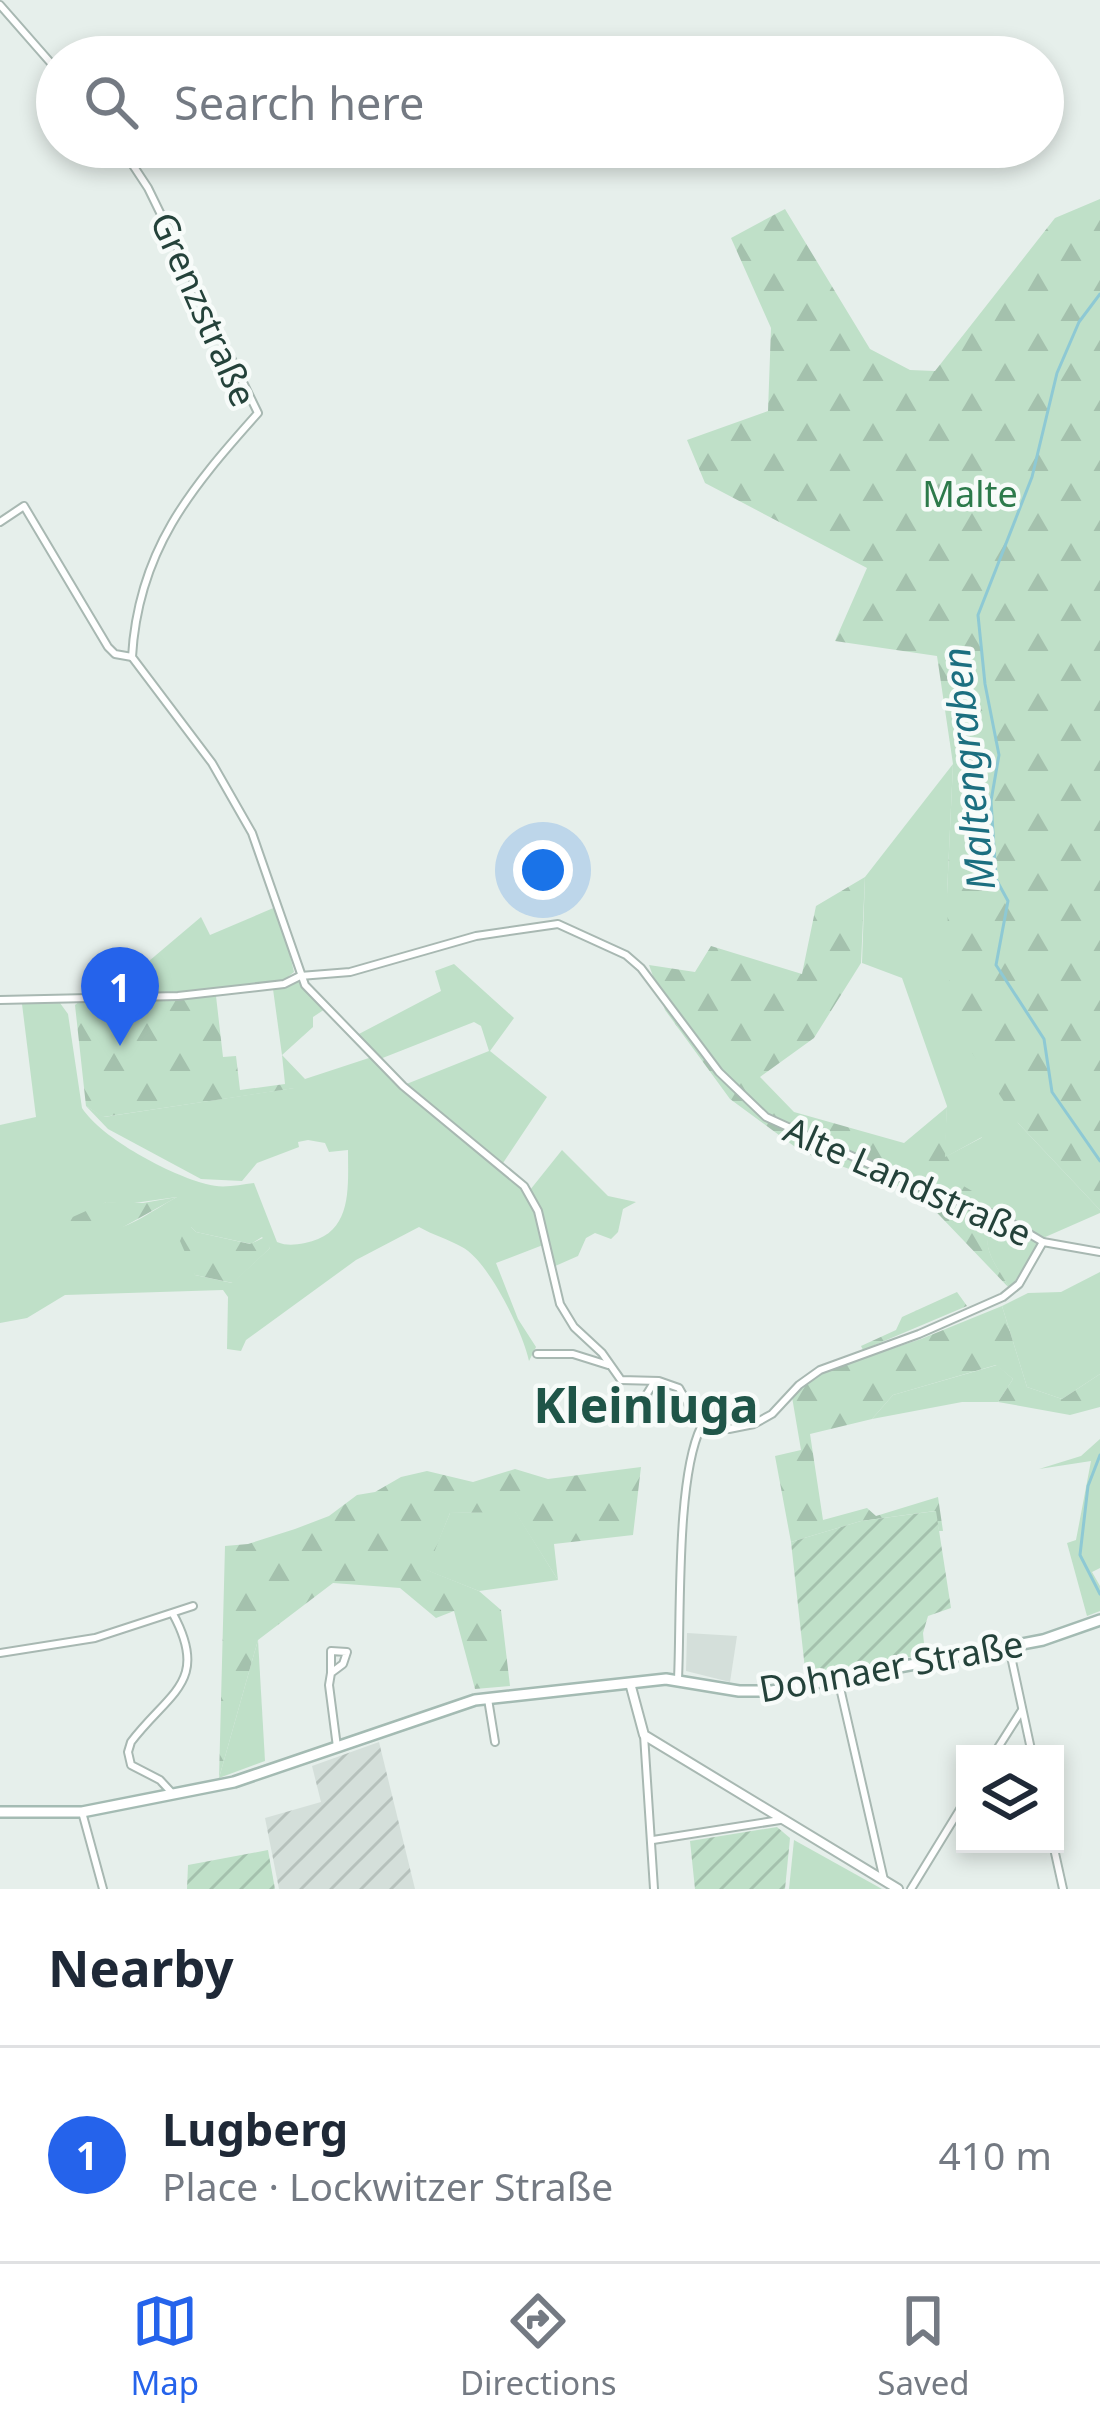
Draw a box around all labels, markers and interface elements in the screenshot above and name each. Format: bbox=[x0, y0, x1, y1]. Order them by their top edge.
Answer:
search box bbox=[36, 36, 1064, 168]
icon: search bbox=[78, 69, 144, 135]
text: Search here bbox=[174, 72, 424, 133]
street label: Grenzstraße bbox=[139, 204, 269, 414]
park label: Malte bbox=[922, 469, 1018, 518]
water label: Maltengraben bbox=[928, 645, 1006, 893]
your location bbox=[513, 840, 573, 900]
pin: 1 bbox=[81, 947, 159, 1046]
street label: Alte Landstraße bbox=[777, 1105, 1039, 1257]
district label: Kleinluga bbox=[534, 1372, 758, 1437]
street label: Dohnaer Straße bbox=[755, 1619, 1027, 1713]
map controls bbox=[956, 1745, 1064, 1853]
button: layers bbox=[956, 1745, 1064, 1853]
text: Nearby bbox=[48, 1932, 234, 2002]
text: Lugberg bbox=[162, 2098, 348, 2159]
text: 1 bbox=[76, 2128, 98, 2181]
text: 410 m bbox=[938, 2128, 1052, 2181]
text: Place · Lockwitzer Straße bbox=[162, 2159, 613, 2212]
tab: Map bbox=[130, 2288, 199, 2405]
tab: Directions bbox=[460, 2288, 617, 2405]
tab: Saved bbox=[877, 2288, 970, 2405]

